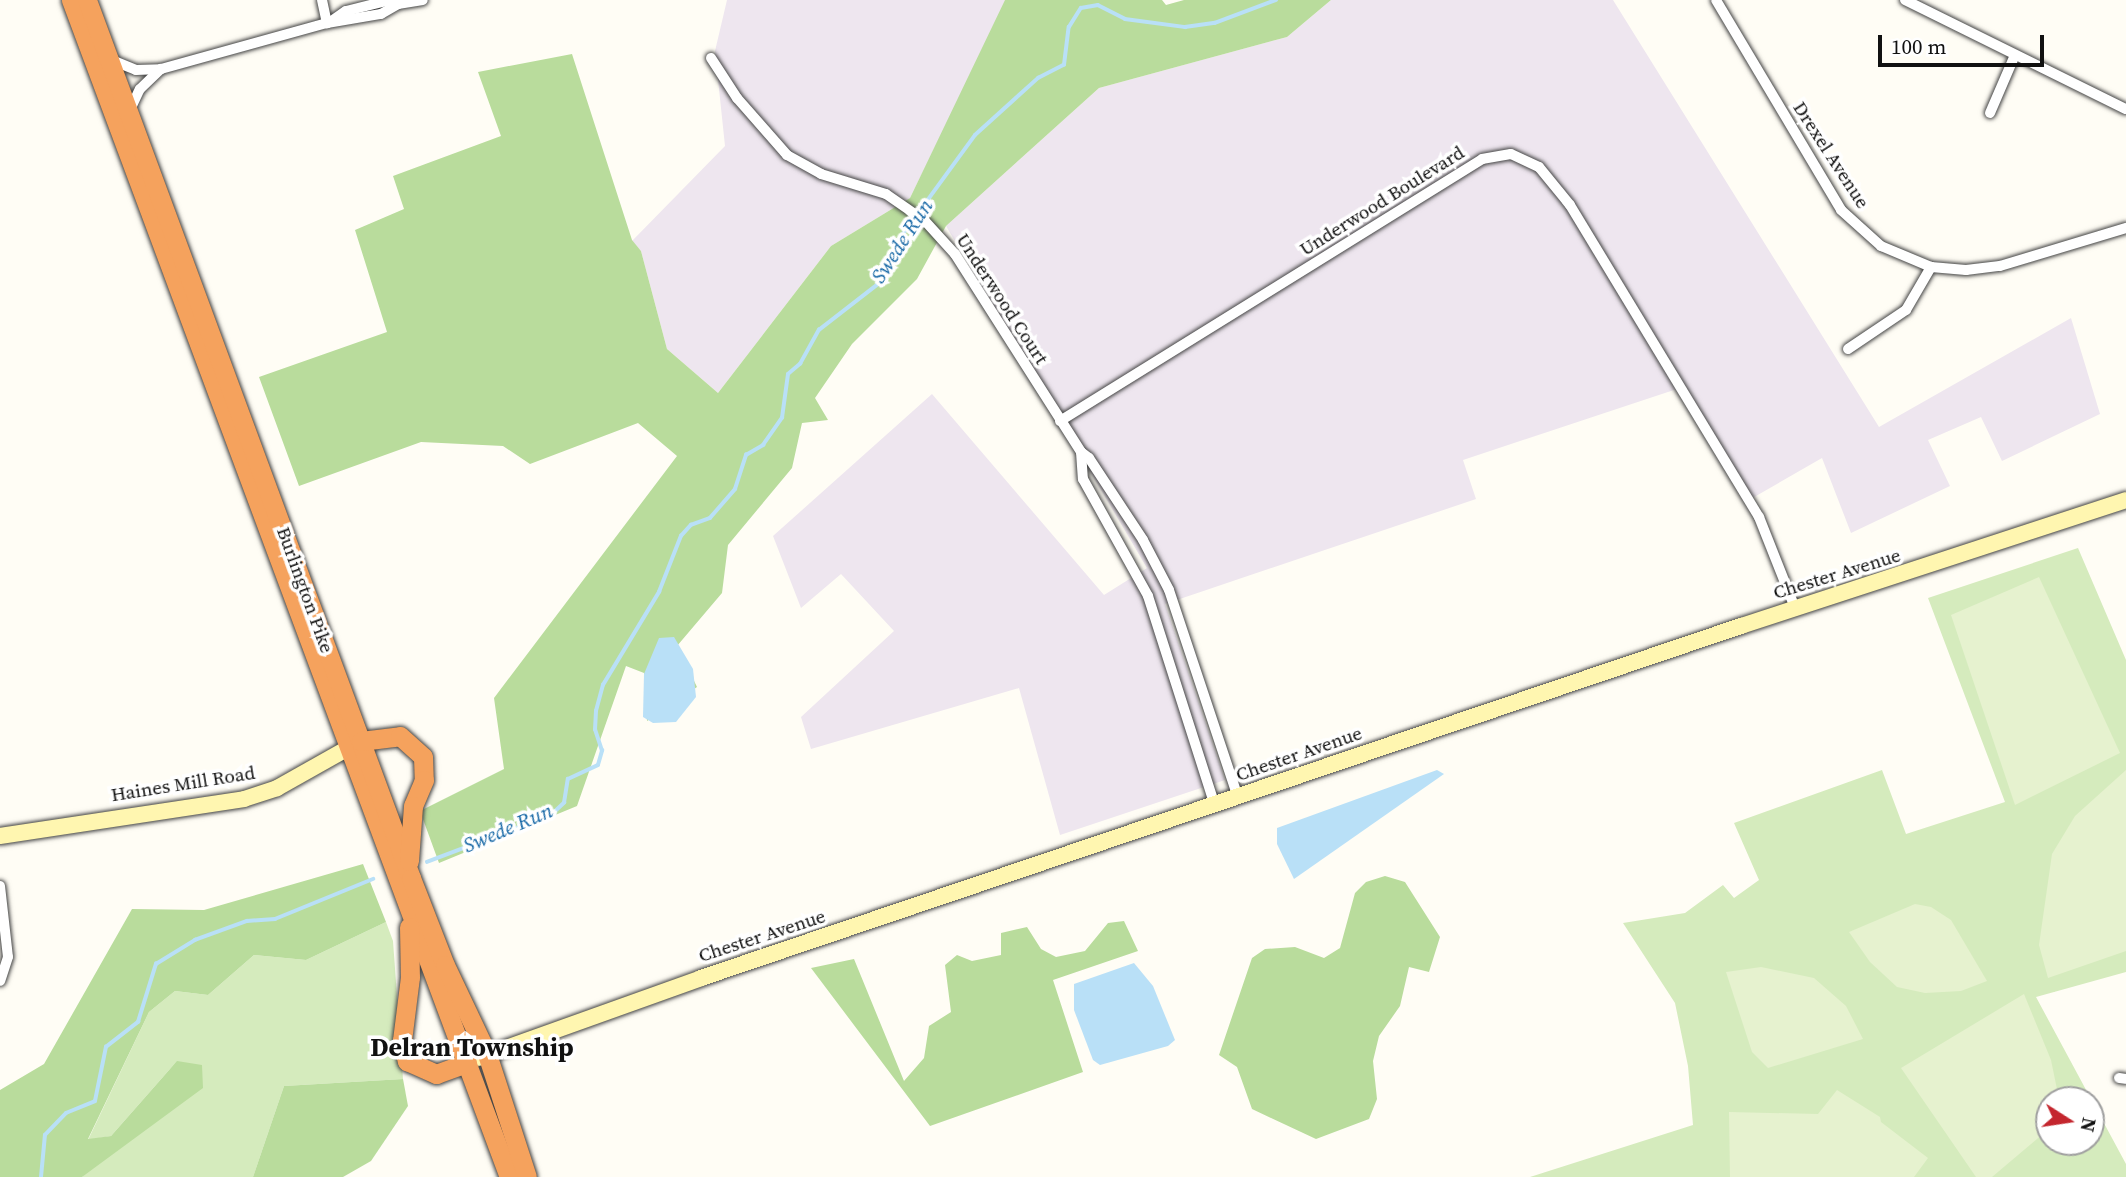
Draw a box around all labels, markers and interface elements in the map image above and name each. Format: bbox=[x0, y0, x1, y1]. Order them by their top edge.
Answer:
scale bar bbox=[1881, 21, 2047, 65]
text: 100 m bbox=[1891, 32, 1946, 61]
street label: Drexel Avenue bbox=[1788, 97, 1874, 213]
street label: Underwood Boulevard bbox=[1296, 141, 1468, 261]
water label: Swede Run bbox=[866, 194, 938, 288]
street label: Underwood Court bbox=[951, 229, 1053, 369]
street label: Burlington Pike bbox=[272, 524, 338, 656]
street label: Chester Avenue bbox=[1771, 544, 1903, 604]
street label: Chester Avenue bbox=[1233, 722, 1365, 786]
street label: Haines Mill Road bbox=[109, 761, 257, 807]
water label: Swede Run bbox=[459, 798, 557, 858]
street label: Chester Avenue bbox=[696, 905, 828, 967]
district label: Delran Township bbox=[370, 1032, 574, 1064]
north arrow bbox=[2035, 1086, 2105, 1156]
text: N bbox=[2074, 1115, 2103, 1134]

